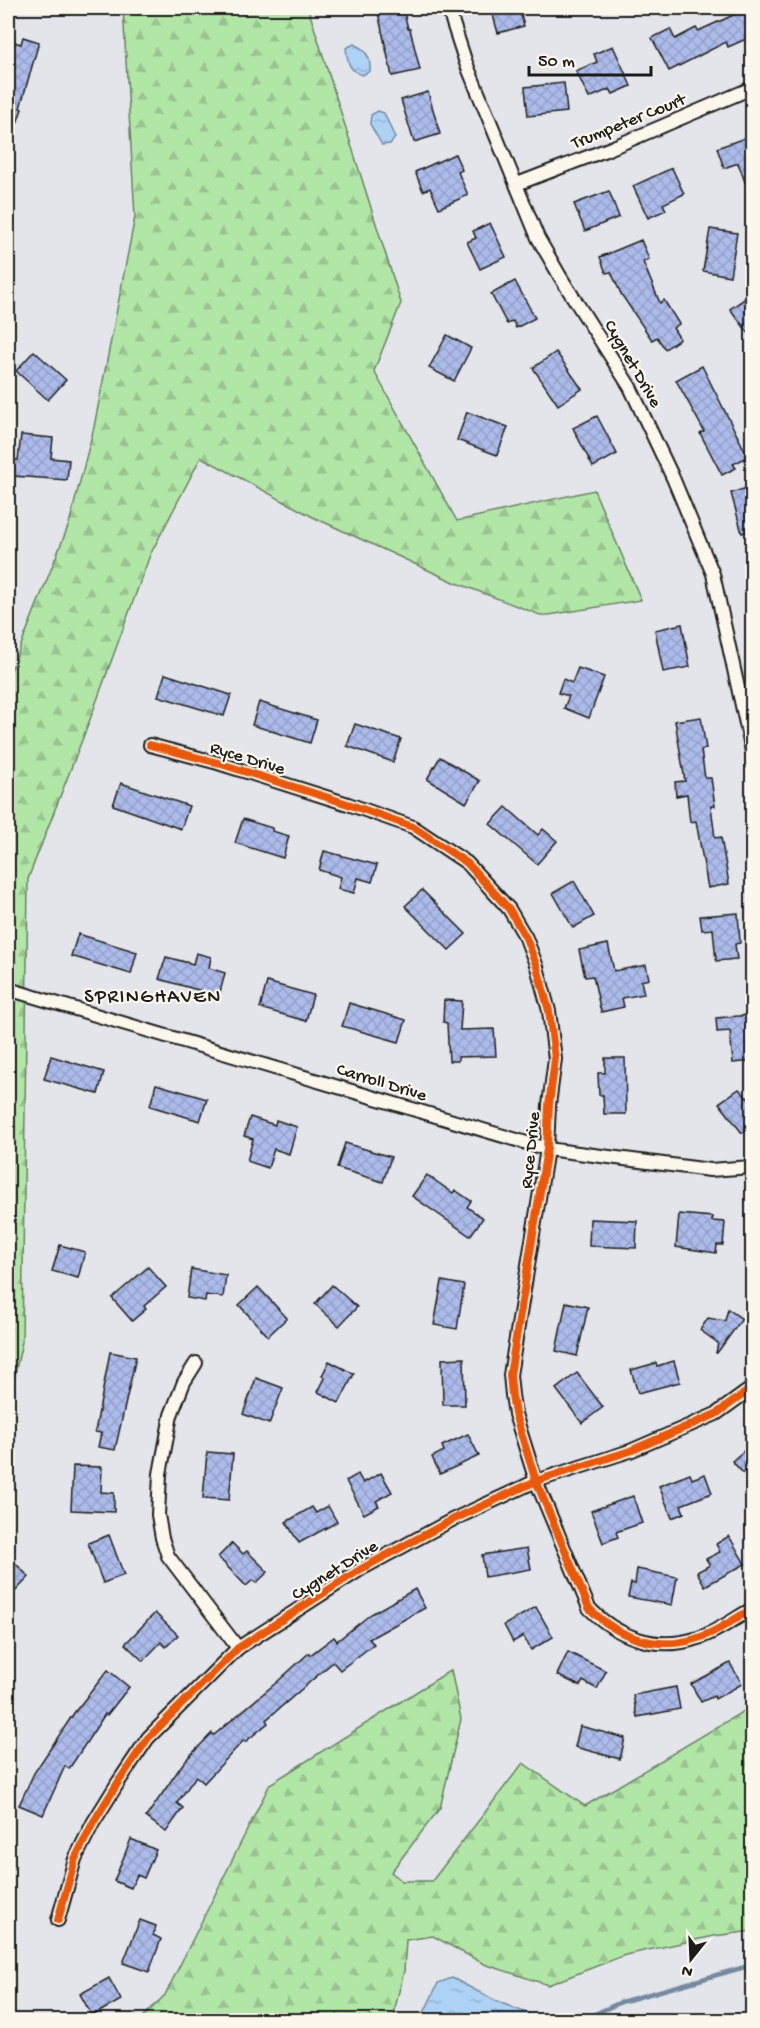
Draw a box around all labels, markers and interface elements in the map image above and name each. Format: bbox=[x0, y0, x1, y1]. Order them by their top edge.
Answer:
scale bar bbox=[529, 39, 650, 77]
text: 50 m bbox=[538, 52, 575, 73]
street label: Trumpeter Court bbox=[568, 89, 691, 155]
street label: Cygnet Drive bbox=[598, 317, 666, 412]
street label: Ryce Drive bbox=[207, 738, 288, 781]
district label: SPRINGHAVEN bbox=[84, 987, 222, 1010]
street label: Carroll Drive bbox=[334, 1060, 430, 1107]
street label: Ryce Drive bbox=[517, 1110, 546, 1190]
street label: Cygnet Drive bbox=[288, 1536, 383, 1606]
north arrow bbox=[661, 1929, 721, 1989]
text: N bbox=[679, 1959, 695, 1981]

